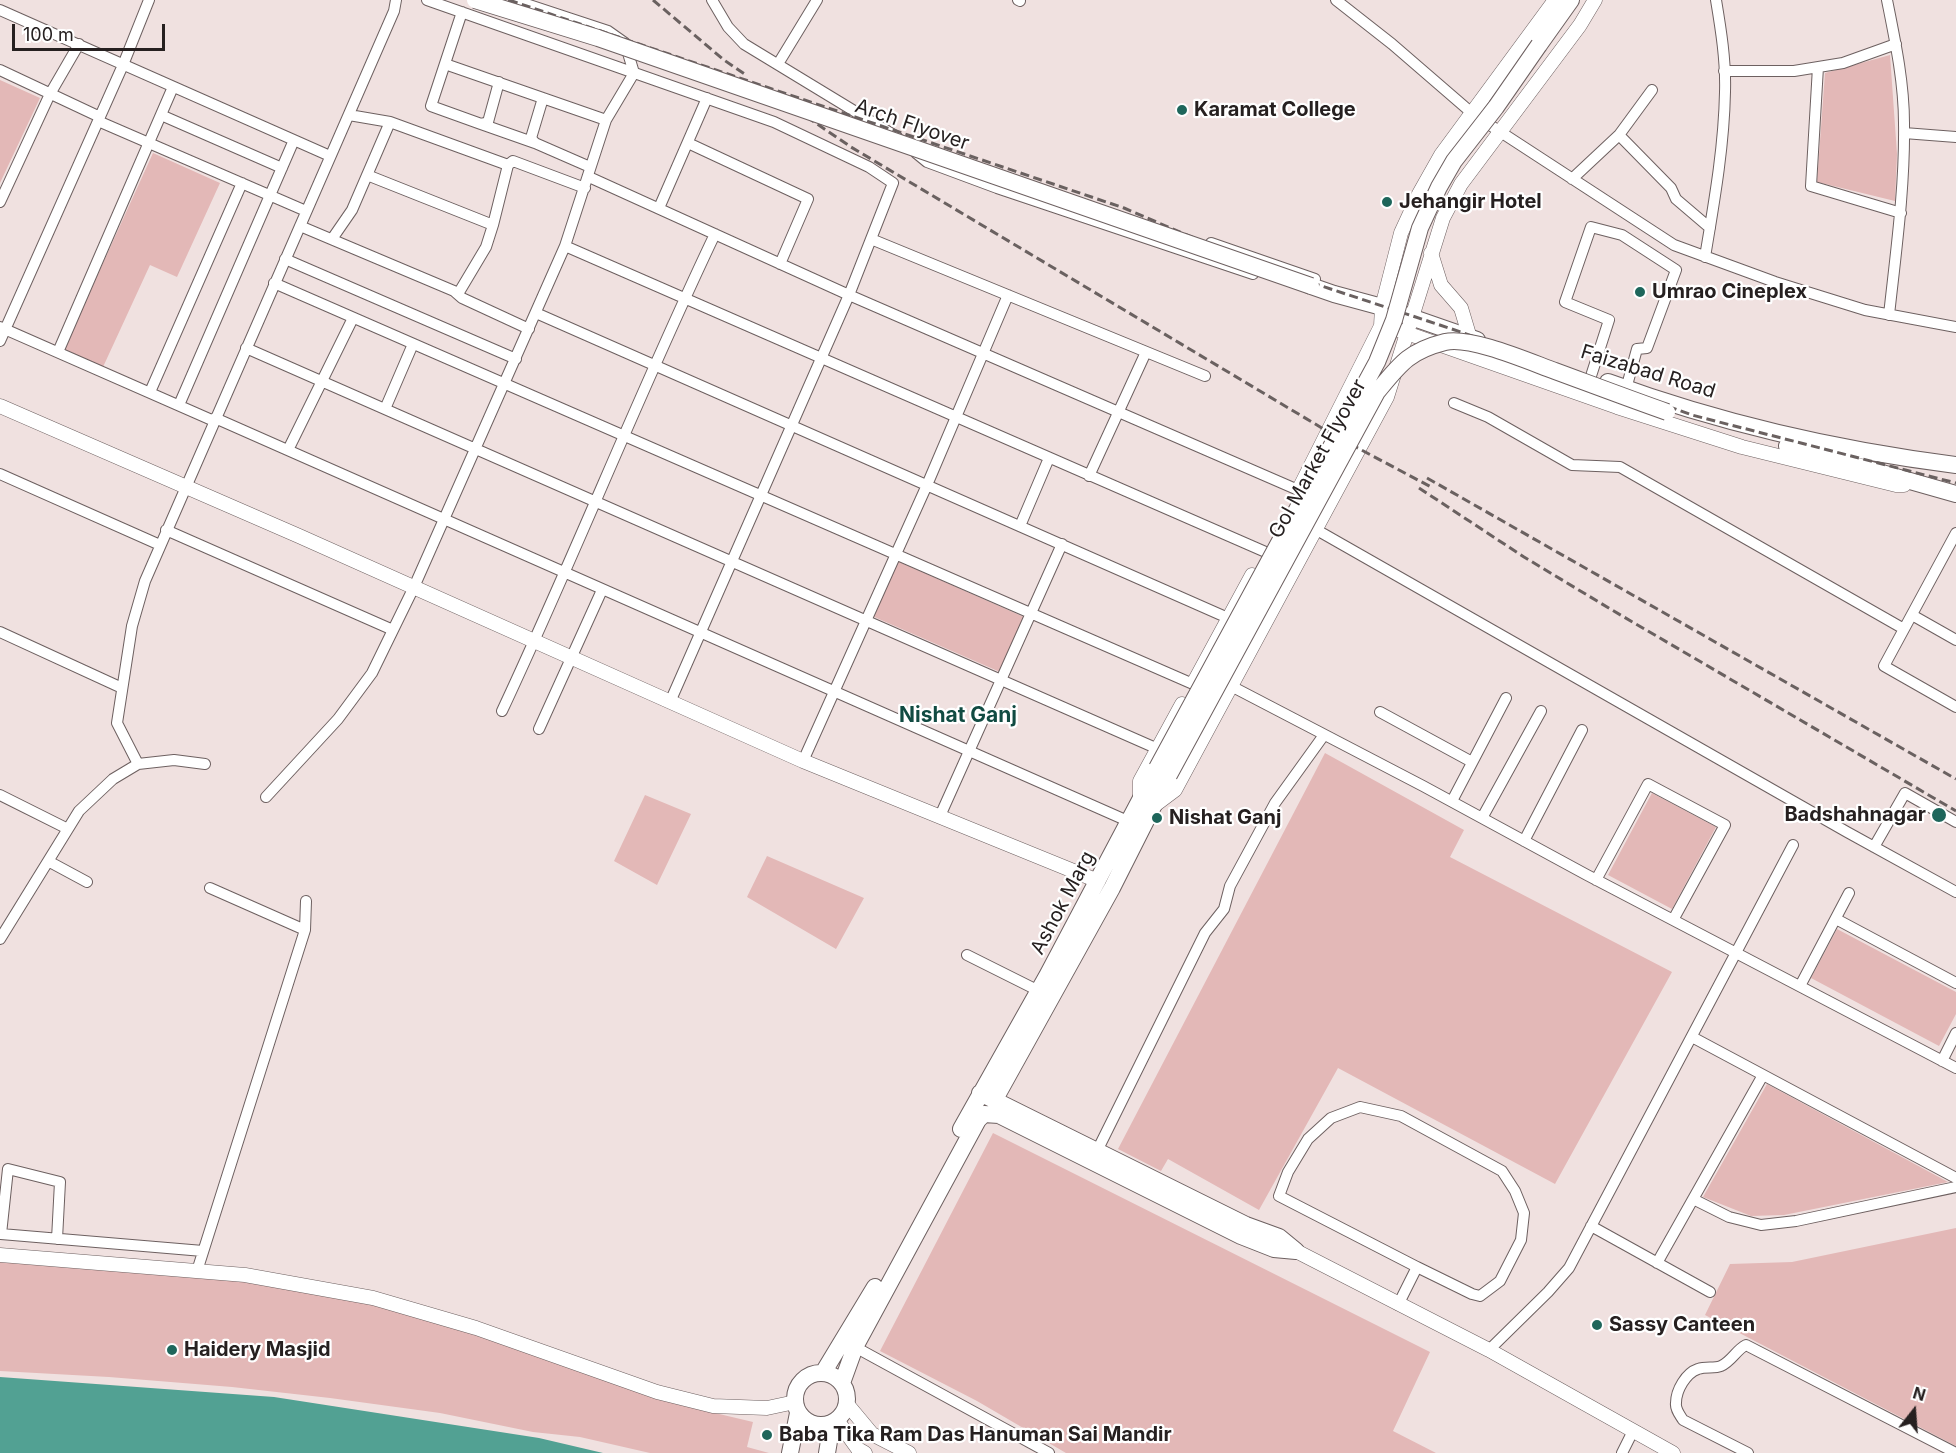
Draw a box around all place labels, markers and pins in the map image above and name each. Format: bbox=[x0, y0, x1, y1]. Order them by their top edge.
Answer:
place label: Karamat College bbox=[1194, 98, 1356, 122]
marker: Karamat College bbox=[1175, 103, 1189, 117]
place label: Jehangir Hotel bbox=[1399, 190, 1542, 214]
marker: Jehangir Hotel bbox=[1380, 195, 1394, 209]
place label: Umrao Cineplex bbox=[1652, 280, 1807, 304]
marker: Umrao Cineplex bbox=[1633, 285, 1647, 299]
place label: Badshahnagar bbox=[1784, 803, 1926, 827]
place label: Nishat Ganj bbox=[1169, 806, 1281, 830]
marker: Badshahnagar bbox=[1930, 806, 1948, 824]
marker: Nishat Ganj bbox=[1150, 811, 1164, 825]
place label: Sassy Canteen bbox=[1609, 1313, 1755, 1337]
marker: Sassy Canteen bbox=[1590, 1318, 1604, 1332]
place label: Haidery Masjid bbox=[184, 1338, 331, 1362]
marker: Haidery Masjid bbox=[165, 1343, 179, 1357]
place label: Baba Tika Ram Das Hanuman Sai Mandir bbox=[779, 1423, 1172, 1447]
marker: Baba Tika Ram Das Hanuman Sai Mandir bbox=[760, 1428, 774, 1442]

